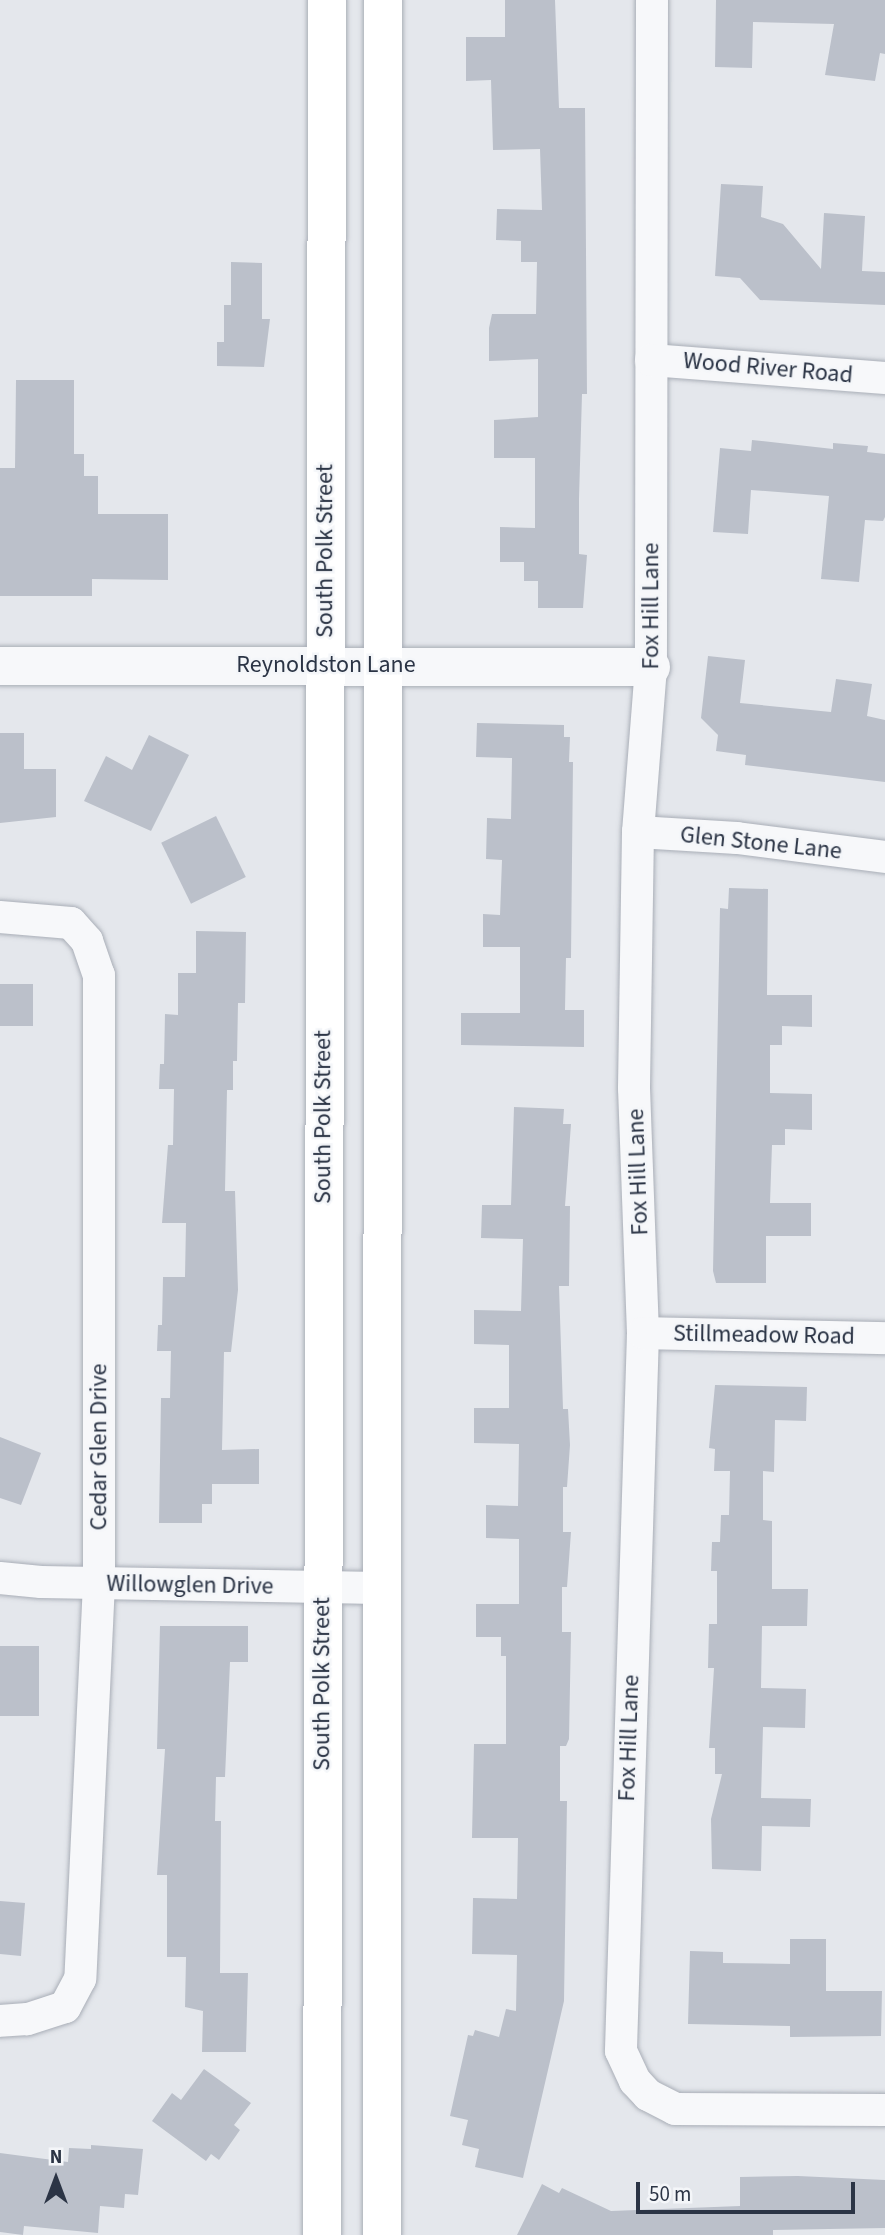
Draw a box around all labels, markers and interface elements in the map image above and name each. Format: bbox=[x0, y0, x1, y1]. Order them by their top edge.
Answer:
street label: Wood River Road bbox=[682, 346, 854, 390]
street label: South Polk Street bbox=[311, 464, 339, 638]
street label: Fox Hill Lane bbox=[637, 542, 665, 670]
street label: Reynoldston Lane bbox=[236, 651, 416, 679]
street label: Glen Stone Lane bbox=[679, 820, 843, 866]
street label: South Polk Street bbox=[309, 1030, 337, 1204]
street label: Fox Hill Lane bbox=[621, 1108, 655, 1236]
street label: Stillmeadow Road bbox=[673, 1319, 855, 1351]
street label: Cedar Glen Drive bbox=[85, 1364, 113, 1530]
street label: Willowglen Drive bbox=[106, 1569, 274, 1601]
street label: South Polk Street bbox=[308, 1597, 336, 1771]
street label: Fox Hill Lane bbox=[612, 1674, 646, 1802]
north arrow bbox=[21, 2144, 91, 2214]
text: N bbox=[50, 2144, 62, 2171]
scale bar bbox=[640, 2168, 859, 2212]
text: 50 m bbox=[649, 2179, 691, 2209]

